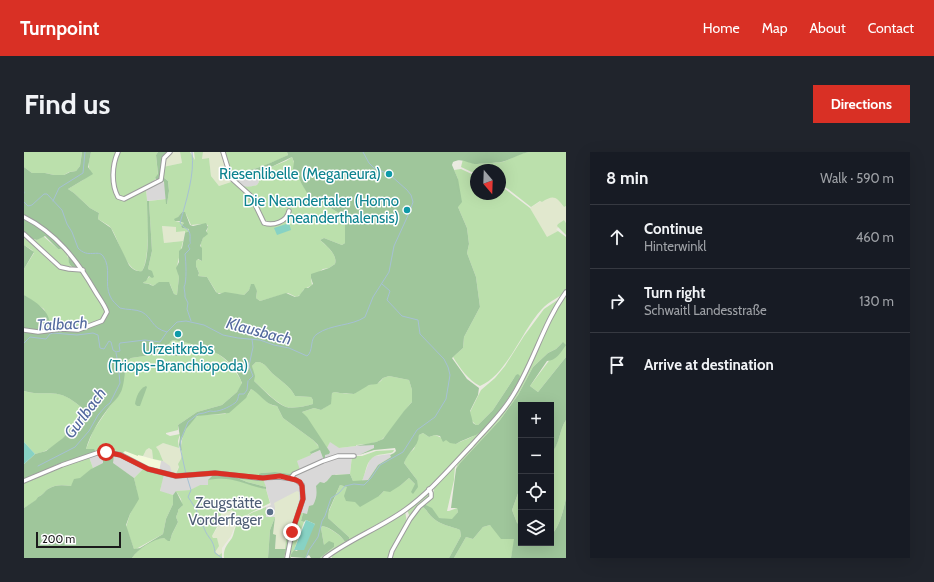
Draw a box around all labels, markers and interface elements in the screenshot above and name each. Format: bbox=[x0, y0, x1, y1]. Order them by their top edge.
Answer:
text: Turnpoint bbox=[20, 17, 99, 40]
text: Home bbox=[703, 19, 740, 37]
text: Map bbox=[762, 19, 787, 37]
text: About bbox=[809, 19, 846, 37]
text: Contact bbox=[868, 19, 914, 37]
button: Directions bbox=[813, 85, 910, 123]
text: Find us bbox=[24, 87, 110, 121]
north arrow bbox=[470, 164, 506, 200]
place label: Riesenlibelle (Meganeura) bbox=[219, 165, 381, 183]
text: 8 min bbox=[606, 168, 648, 188]
marker: Riesenlibelle (Meganeura) bbox=[384, 169, 394, 179]
text: Walk · 590 m bbox=[820, 170, 894, 186]
place label: Die Neandertaler (Homo neanderthalensis) bbox=[244, 192, 399, 227]
marker: Die Neandertaler (Homo neanderthalensis) bbox=[402, 205, 412, 215]
text: Continue bbox=[644, 220, 703, 238]
icon: ahead bbox=[606, 226, 628, 248]
text: 460 m bbox=[856, 229, 894, 245]
text: Hinterwinkl bbox=[644, 238, 706, 254]
text: Turn right bbox=[644, 284, 705, 302]
icon: right bbox=[606, 290, 628, 312]
text: 130 m bbox=[859, 293, 894, 309]
text: Schwaitl Landesstraße bbox=[644, 302, 767, 318]
water label: Talbach bbox=[36, 313, 88, 335]
water label: Klausbach bbox=[224, 313, 294, 349]
marker: Urzeitkrebs (Triops-Branchiopoda) bbox=[173, 329, 183, 339]
place label: Urzeitkrebs (Triops-Branchiopoda) bbox=[108, 340, 248, 375]
icon: arrive bbox=[606, 354, 628, 376]
text: Arrive at destination bbox=[644, 356, 774, 374]
water label: Gurlbach bbox=[60, 384, 110, 442]
map controls bbox=[518, 402, 554, 546]
button: + bbox=[518, 402, 554, 438]
button: − bbox=[518, 438, 554, 474]
route start bbox=[97, 443, 115, 461]
button: locate bbox=[518, 474, 554, 510]
place label: Zeugstätte Vorderfager bbox=[188, 494, 262, 529]
marker: Zeugstätte Vorderfager bbox=[265, 507, 275, 517]
button: layers bbox=[518, 510, 554, 546]
route end bbox=[283, 523, 301, 541]
scale bar bbox=[36, 530, 121, 549]
text: 200 m bbox=[42, 532, 75, 546]

